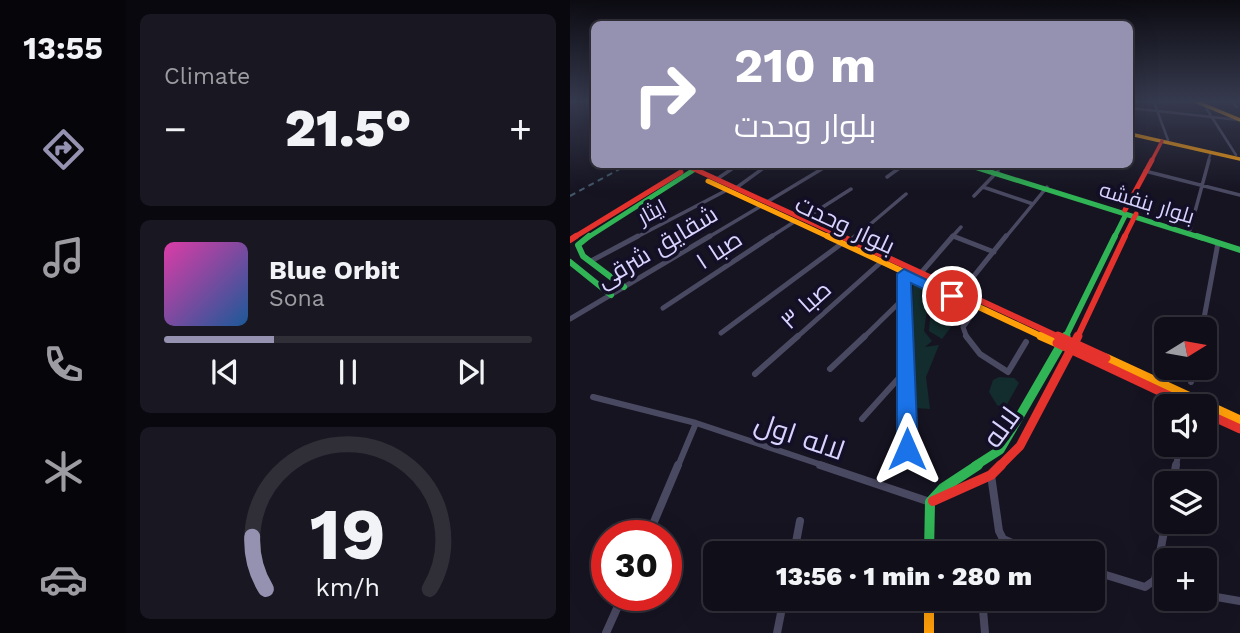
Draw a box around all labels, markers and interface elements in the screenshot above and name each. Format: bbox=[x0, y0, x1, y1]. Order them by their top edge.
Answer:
text: 13:55 bbox=[23, 29, 103, 67]
text: 210 m bbox=[734, 36, 876, 94]
icon: right bbox=[619, 49, 710, 140]
text: Climate bbox=[164, 63, 250, 90]
text: 21.5° bbox=[285, 98, 411, 159]
text: − bbox=[164, 107, 187, 151]
text: + bbox=[509, 107, 532, 151]
text: بلوار وحدت bbox=[734, 107, 876, 145]
icon: directions bbox=[39, 125, 88, 174]
street label: بلوار بنفشه bbox=[1097, 176, 1198, 229]
street label: بلوار وحدت bbox=[791, 190, 899, 260]
street label: ایثار bbox=[632, 194, 671, 230]
street label: شقایق شرقی bbox=[592, 200, 723, 295]
street label: صبا ۱ bbox=[691, 225, 747, 275]
icon: music bbox=[39, 233, 88, 282]
text: Blue Orbit bbox=[269, 255, 399, 285]
pin bbox=[922, 266, 982, 326]
street label: صبا ۳ bbox=[775, 275, 837, 335]
icon: arrive bbox=[933, 277, 971, 315]
text: Sona bbox=[269, 285, 325, 312]
north arrow bbox=[1154, 317, 1218, 380]
map controls bbox=[1154, 317, 1217, 611]
icon: phone bbox=[39, 340, 88, 389]
icon: previous bbox=[206, 353, 244, 391]
icon: pause bbox=[329, 353, 367, 391]
icon: next bbox=[452, 353, 490, 391]
button: sound bbox=[1154, 394, 1217, 457]
street label: لاله bbox=[976, 401, 1027, 454]
street label: لاله اول bbox=[751, 406, 849, 467]
position arrow bbox=[870, 412, 944, 486]
icon: climate bbox=[39, 447, 88, 496]
button: layers bbox=[1154, 471, 1217, 534]
text: 19 bbox=[310, 491, 386, 577]
speed limit sign: 30 bbox=[591, 520, 682, 611]
button: + bbox=[1154, 548, 1217, 611]
icon: car bbox=[39, 555, 88, 604]
text: 13:56 · 1 min · 280 m bbox=[776, 561, 1032, 591]
text: km/h bbox=[316, 573, 380, 602]

